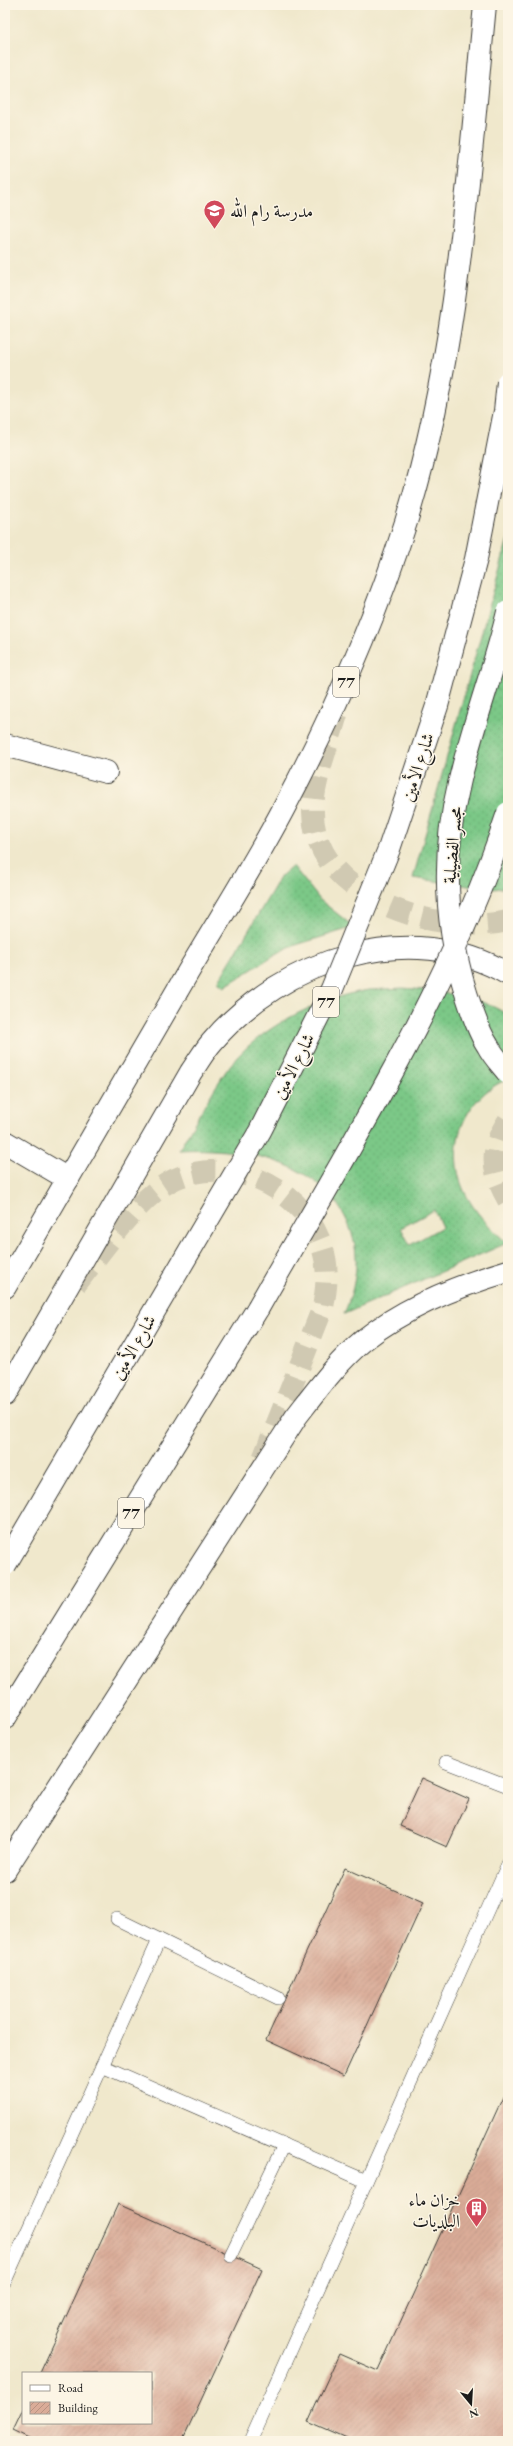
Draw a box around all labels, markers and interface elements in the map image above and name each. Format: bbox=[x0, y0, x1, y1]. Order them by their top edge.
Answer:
school or university icon: مدرسة رام الله bbox=[202, 197, 228, 230]
place label: مدرسة رام الله bbox=[230, 197, 313, 227]
road number: 77 bbox=[333, 667, 359, 697]
street label: شارع الأمين bbox=[394, 729, 443, 806]
street label: مجسر الفضيلية bbox=[437, 805, 468, 885]
road number: 77 bbox=[313, 987, 339, 1017]
street label: شارع الأمين bbox=[266, 1029, 323, 1105]
street label: شارع الأمين bbox=[104, 1310, 164, 1385]
road number: 77 bbox=[118, 1498, 144, 1528]
place label: خزان ماء البلديات bbox=[408, 2188, 460, 2232]
building icon: خزان ماء البلديات bbox=[463, 2196, 489, 2229]
legend bbox=[22, 2372, 152, 2424]
text: Road bbox=[58, 2380, 84, 2396]
north arrow bbox=[451, 2384, 491, 2424]
text: Building bbox=[58, 2400, 99, 2416]
text: N bbox=[468, 2405, 480, 2422]

